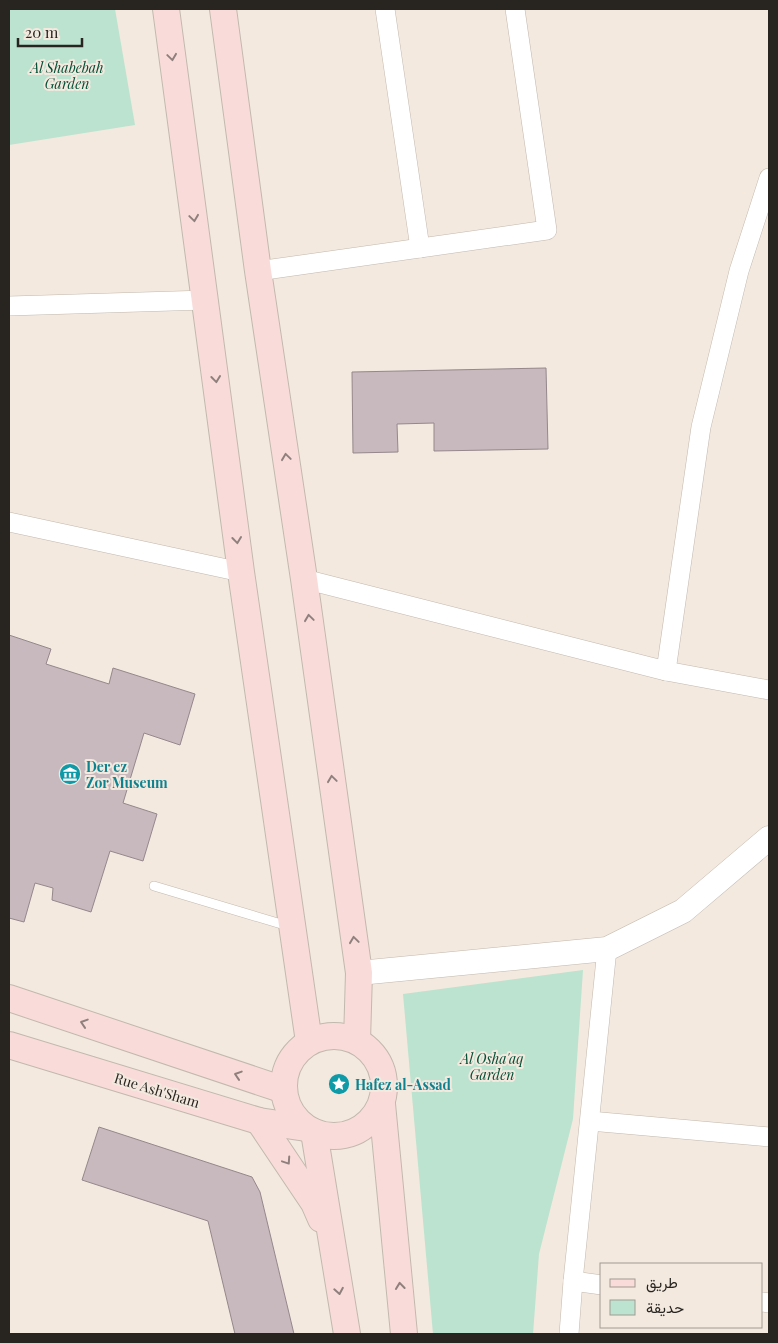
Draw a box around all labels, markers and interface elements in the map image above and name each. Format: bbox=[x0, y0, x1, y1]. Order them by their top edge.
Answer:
scale bar bbox=[18, 15, 81, 47]
text: 20 m bbox=[25, 22, 59, 42]
one-way arrow bbox=[166, 53, 177, 61]
park label: Al Shabebah Garden bbox=[28, 58, 104, 93]
one-way arrow bbox=[189, 214, 199, 222]
one-way arrow bbox=[210, 375, 221, 383]
one-way arrow bbox=[281, 453, 291, 462]
one-way arrow bbox=[231, 537, 242, 545]
one-way arrow bbox=[304, 614, 315, 622]
place label: Der ez Zor Museum bbox=[86, 757, 168, 792]
museum icon: Der ez Zor Museum bbox=[58, 762, 82, 786]
one-way arrow bbox=[327, 775, 338, 783]
one-way arrow bbox=[350, 936, 360, 944]
one-way arrow bbox=[80, 1019, 88, 1029]
park label: Al Osha'aq Garden bbox=[459, 1049, 523, 1084]
street label: Rue Ash'Sham bbox=[112, 1068, 202, 1112]
one-way arrow bbox=[234, 1071, 242, 1081]
place icon: Hafez al-Assad bbox=[327, 1072, 351, 1096]
place label: Hafez al-Assad bbox=[355, 1075, 452, 1094]
one-way arrow bbox=[280, 1156, 290, 1165]
legend bbox=[600, 1263, 763, 1328]
text: طريق bbox=[646, 1272, 678, 1293]
one-way arrow bbox=[394, 1281, 405, 1289]
one-way arrow bbox=[334, 1287, 344, 1296]
text: حديقة bbox=[646, 1297, 684, 1317]

